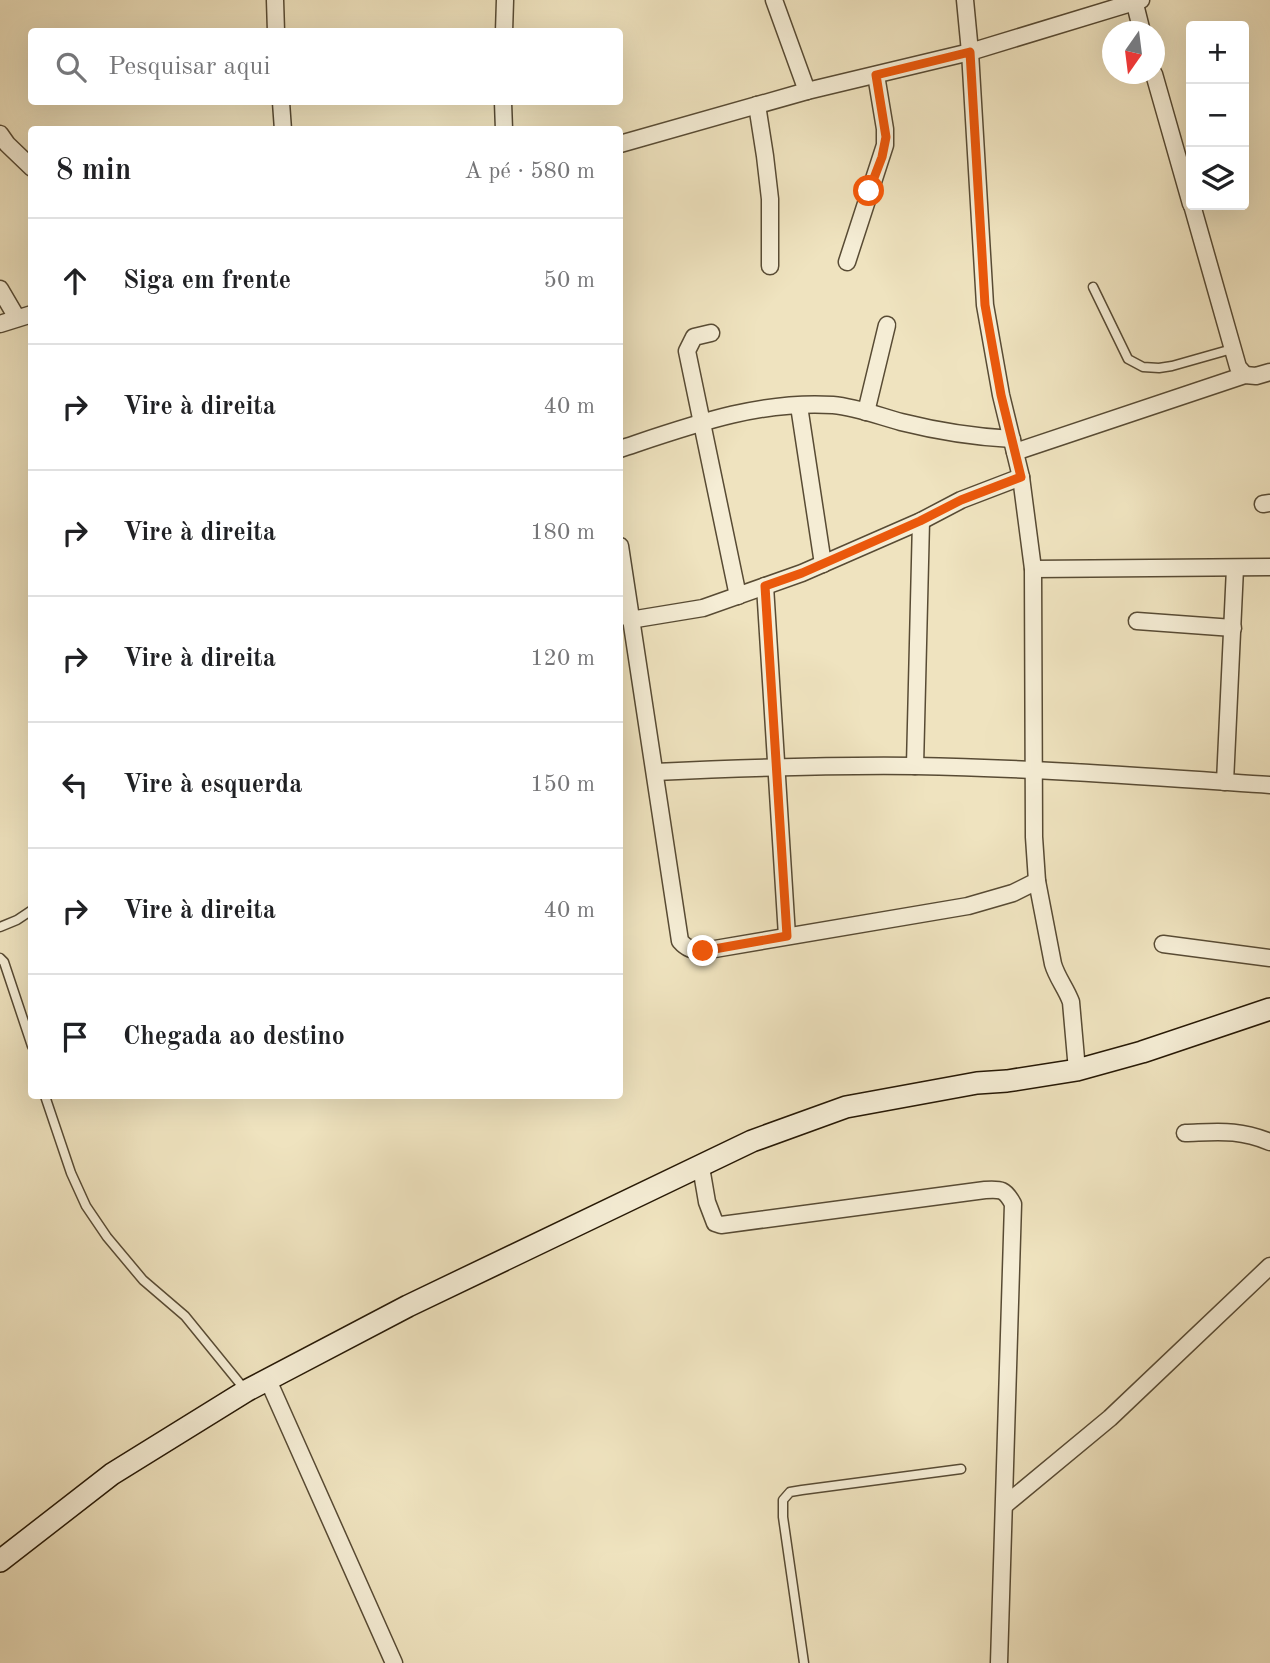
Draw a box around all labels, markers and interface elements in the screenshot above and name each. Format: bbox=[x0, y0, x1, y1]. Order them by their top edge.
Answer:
north arrow bbox=[1102, 21, 1165, 84]
map controls bbox=[1186, 21, 1249, 210]
button: + bbox=[1186, 21, 1249, 84]
search box bbox=[28, 28, 623, 105]
icon: search bbox=[52, 48, 90, 86]
text: Pesquisar aqui bbox=[108, 54, 270, 80]
button: − bbox=[1186, 84, 1249, 147]
button: layers bbox=[1186, 147, 1249, 210]
text: 8 min bbox=[56, 156, 131, 186]
text: A pé · 580 m bbox=[464, 160, 595, 183]
route start bbox=[853, 175, 884, 206]
icon: ahead bbox=[56, 262, 94, 300]
text: Siga em frente bbox=[123, 268, 291, 294]
text: 50 m bbox=[544, 269, 595, 292]
icon: right bbox=[56, 388, 94, 426]
text: Vire à direita bbox=[123, 394, 276, 420]
text: 40 m bbox=[544, 395, 595, 418]
icon: right bbox=[56, 514, 94, 552]
text: Vire à direita bbox=[123, 520, 276, 546]
text: 180 m bbox=[530, 521, 595, 544]
icon: right bbox=[56, 640, 94, 678]
text: Vire à direita bbox=[123, 646, 276, 672]
text: 120 m bbox=[530, 647, 595, 670]
icon: left bbox=[56, 766, 94, 804]
text: Vire à esquerda bbox=[123, 772, 303, 798]
text: 150 m bbox=[530, 773, 595, 796]
icon: right bbox=[56, 892, 94, 930]
text: Vire à direita bbox=[123, 898, 276, 924]
text: 40 m bbox=[544, 899, 595, 922]
route end bbox=[687, 935, 718, 966]
icon: arrive bbox=[56, 1018, 94, 1056]
text: Chegada ao destino bbox=[123, 1024, 345, 1050]

